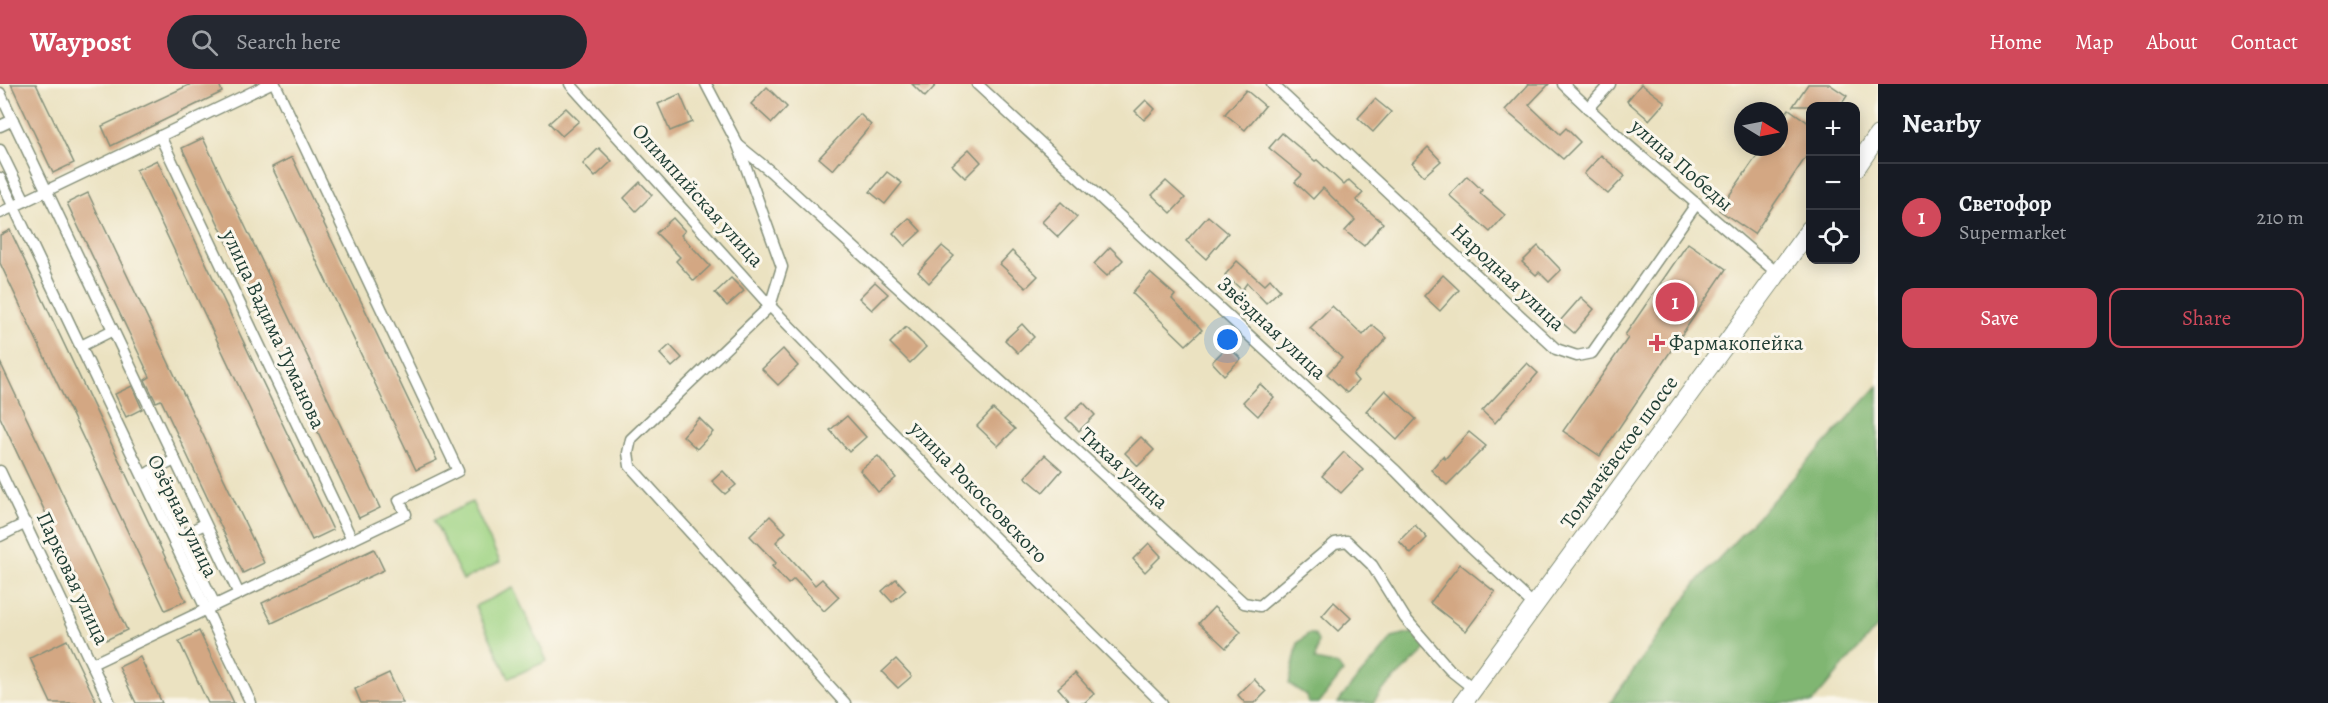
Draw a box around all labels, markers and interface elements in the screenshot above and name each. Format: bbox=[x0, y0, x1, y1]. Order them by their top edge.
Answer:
search box bbox=[167, 15, 587, 69]
text: Waypost bbox=[30, 23, 131, 61]
icon: search bbox=[188, 26, 221, 59]
text: Search here bbox=[236, 27, 341, 57]
text: Home bbox=[1989, 28, 2042, 56]
text: Map bbox=[2075, 28, 2113, 56]
text: About bbox=[2146, 28, 2198, 56]
text: Contact bbox=[2231, 28, 2298, 56]
north arrow bbox=[1734, 102, 1788, 156]
map controls bbox=[1806, 102, 1860, 264]
button: + bbox=[1806, 102, 1860, 156]
text: Nearby bbox=[1902, 106, 1981, 141]
street label: улица Победы bbox=[1624, 112, 1739, 217]
street label: Олимпийская улица bbox=[626, 117, 771, 273]
button: − bbox=[1806, 156, 1860, 210]
text: Светофор bbox=[1959, 189, 2052, 219]
text: 1 bbox=[1918, 204, 1925, 231]
text: 210 m bbox=[2256, 204, 2304, 231]
button: locate bbox=[1806, 210, 1860, 264]
street label: Народная улица bbox=[1445, 217, 1571, 338]
text: Supermarket bbox=[1959, 219, 2066, 246]
street label: улица Вадима Туманова bbox=[215, 224, 333, 433]
street label: Звёздная улица bbox=[1211, 270, 1333, 386]
pin: 1 bbox=[1656, 280, 1694, 324]
button: Save bbox=[1902, 288, 2097, 348]
button: Share bbox=[2109, 288, 2304, 348]
your location bbox=[1213, 325, 1242, 354]
place label: Фармакопейка bbox=[1669, 329, 1804, 357]
marker: Фармакопейка bbox=[1650, 336, 1664, 350]
street label: Толмачёвское шоссе bbox=[1554, 370, 1684, 534]
street label: улица Рокоссовского bbox=[903, 414, 1054, 569]
street label: Тихая улица bbox=[1074, 421, 1175, 516]
street label: Озёрная улица bbox=[141, 450, 225, 583]
street label: Парковая улица bbox=[30, 507, 116, 649]

